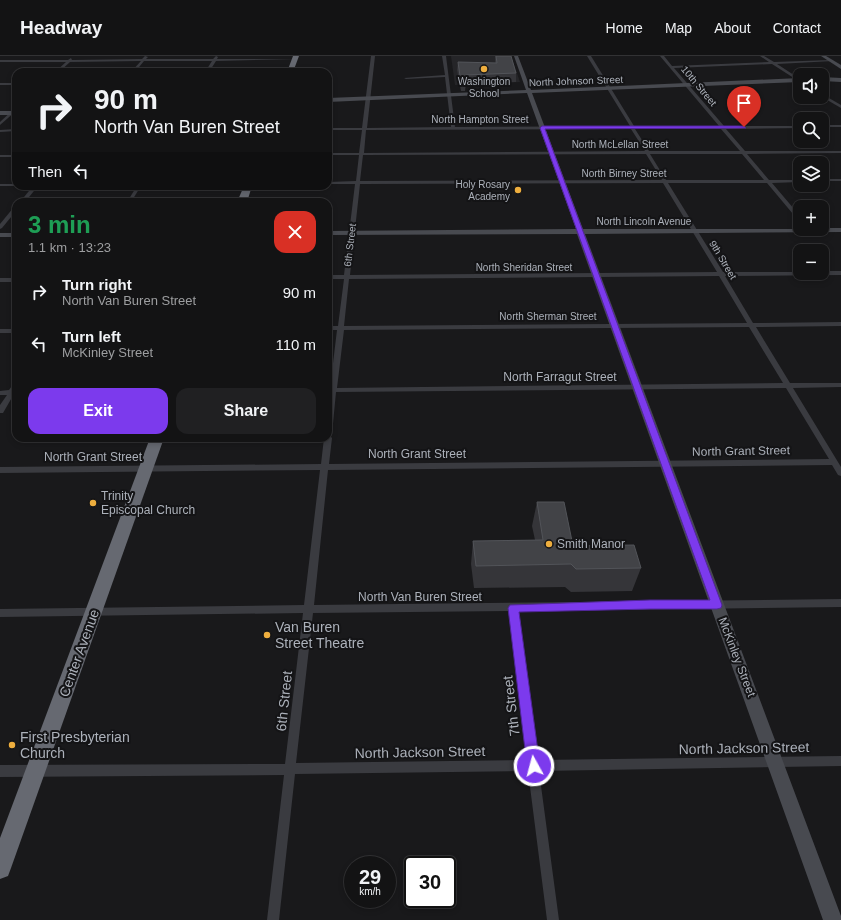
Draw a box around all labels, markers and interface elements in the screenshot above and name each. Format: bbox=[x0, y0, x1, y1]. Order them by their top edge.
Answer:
text: Headway bbox=[20, 17, 102, 38]
text: Home bbox=[606, 20, 643, 36]
text: Map bbox=[665, 20, 692, 36]
text: About bbox=[714, 20, 751, 36]
text: Contact bbox=[773, 20, 821, 36]
marker: Washington School bbox=[479, 64, 489, 74]
street label: 10th Street bbox=[679, 64, 719, 108]
map controls bbox=[793, 68, 829, 280]
button: sound bbox=[793, 68, 829, 104]
street label: North Johnson Street bbox=[529, 74, 624, 88]
place label: Washington School bbox=[458, 76, 510, 99]
icon: right bbox=[28, 84, 80, 136]
text: 90 m bbox=[94, 84, 158, 115]
pin bbox=[727, 86, 761, 127]
icon: arrive bbox=[733, 92, 755, 114]
button: search bbox=[793, 112, 829, 148]
street label: North Hampton Street bbox=[431, 114, 529, 125]
text: North Van Buren Street bbox=[94, 117, 280, 137]
street label: North McLellan Street bbox=[572, 139, 669, 150]
button: layers bbox=[793, 156, 829, 192]
icon: left bbox=[70, 160, 92, 182]
text: Then bbox=[28, 163, 62, 180]
street label: North Birney Street bbox=[581, 168, 667, 179]
place label: Holy Rosary Academy bbox=[456, 179, 510, 202]
marker: Holy Rosary Academy bbox=[513, 185, 523, 195]
button: + bbox=[793, 200, 829, 236]
text: 3 min bbox=[28, 211, 91, 238]
button: close bbox=[274, 211, 316, 253]
street label: North Lincoln Avenue bbox=[597, 216, 692, 227]
street label: 6th Street bbox=[342, 223, 358, 267]
street label: 9th Street bbox=[707, 239, 739, 282]
text: 1.1 km · 13:23 bbox=[28, 240, 111, 255]
button: − bbox=[793, 244, 829, 280]
street label: North Sheridan Street bbox=[476, 262, 573, 273]
text: Turn right bbox=[62, 276, 132, 293]
icon: right bbox=[28, 281, 50, 303]
text: 90 m bbox=[283, 284, 316, 301]
text: North Van Buren Street bbox=[62, 293, 196, 308]
street label: North Sherman Street bbox=[499, 311, 597, 322]
text: Turn left bbox=[62, 328, 121, 345]
icon: left bbox=[28, 333, 50, 355]
text: 110 m bbox=[275, 336, 316, 353]
text: McKinley Street bbox=[62, 345, 153, 360]
street label: North Farragut Street bbox=[503, 370, 617, 384]
button: Exit bbox=[28, 388, 168, 434]
button: Share bbox=[176, 388, 316, 434]
street label: North Grant Street bbox=[692, 443, 791, 459]
street label: North Grant Street bbox=[368, 447, 467, 461]
street label: North Grant Street bbox=[44, 450, 143, 464]
place label: Trinity Episcopal Church bbox=[101, 489, 195, 517]
marker: Trinity Episcopal Church bbox=[88, 498, 98, 508]
place label: Smith Manor bbox=[557, 537, 625, 551]
marker: Smith Manor bbox=[544, 539, 554, 549]
street label: North Van Buren Street bbox=[358, 590, 483, 604]
street label: Center Avenue bbox=[56, 607, 102, 699]
street label: McKinley Street bbox=[715, 615, 759, 699]
place label: Van Buren Street Theatre bbox=[275, 619, 364, 651]
marker: Van Buren Street Theatre bbox=[262, 630, 272, 640]
street label: 6th Street bbox=[273, 670, 295, 732]
street label: 7th Street bbox=[499, 675, 523, 737]
place label: First Presbyterian Church bbox=[20, 729, 130, 761]
street label: North Jackson Street bbox=[679, 739, 810, 757]
marker: First Presbyterian Church bbox=[7, 740, 17, 750]
street label: North Jackson Street bbox=[355, 743, 486, 761]
position arrow bbox=[513, 745, 555, 787]
speed limit sign: 30 bbox=[404, 856, 456, 908]
text: 29 bbox=[359, 866, 381, 888]
text: km/h bbox=[359, 886, 381, 897]

